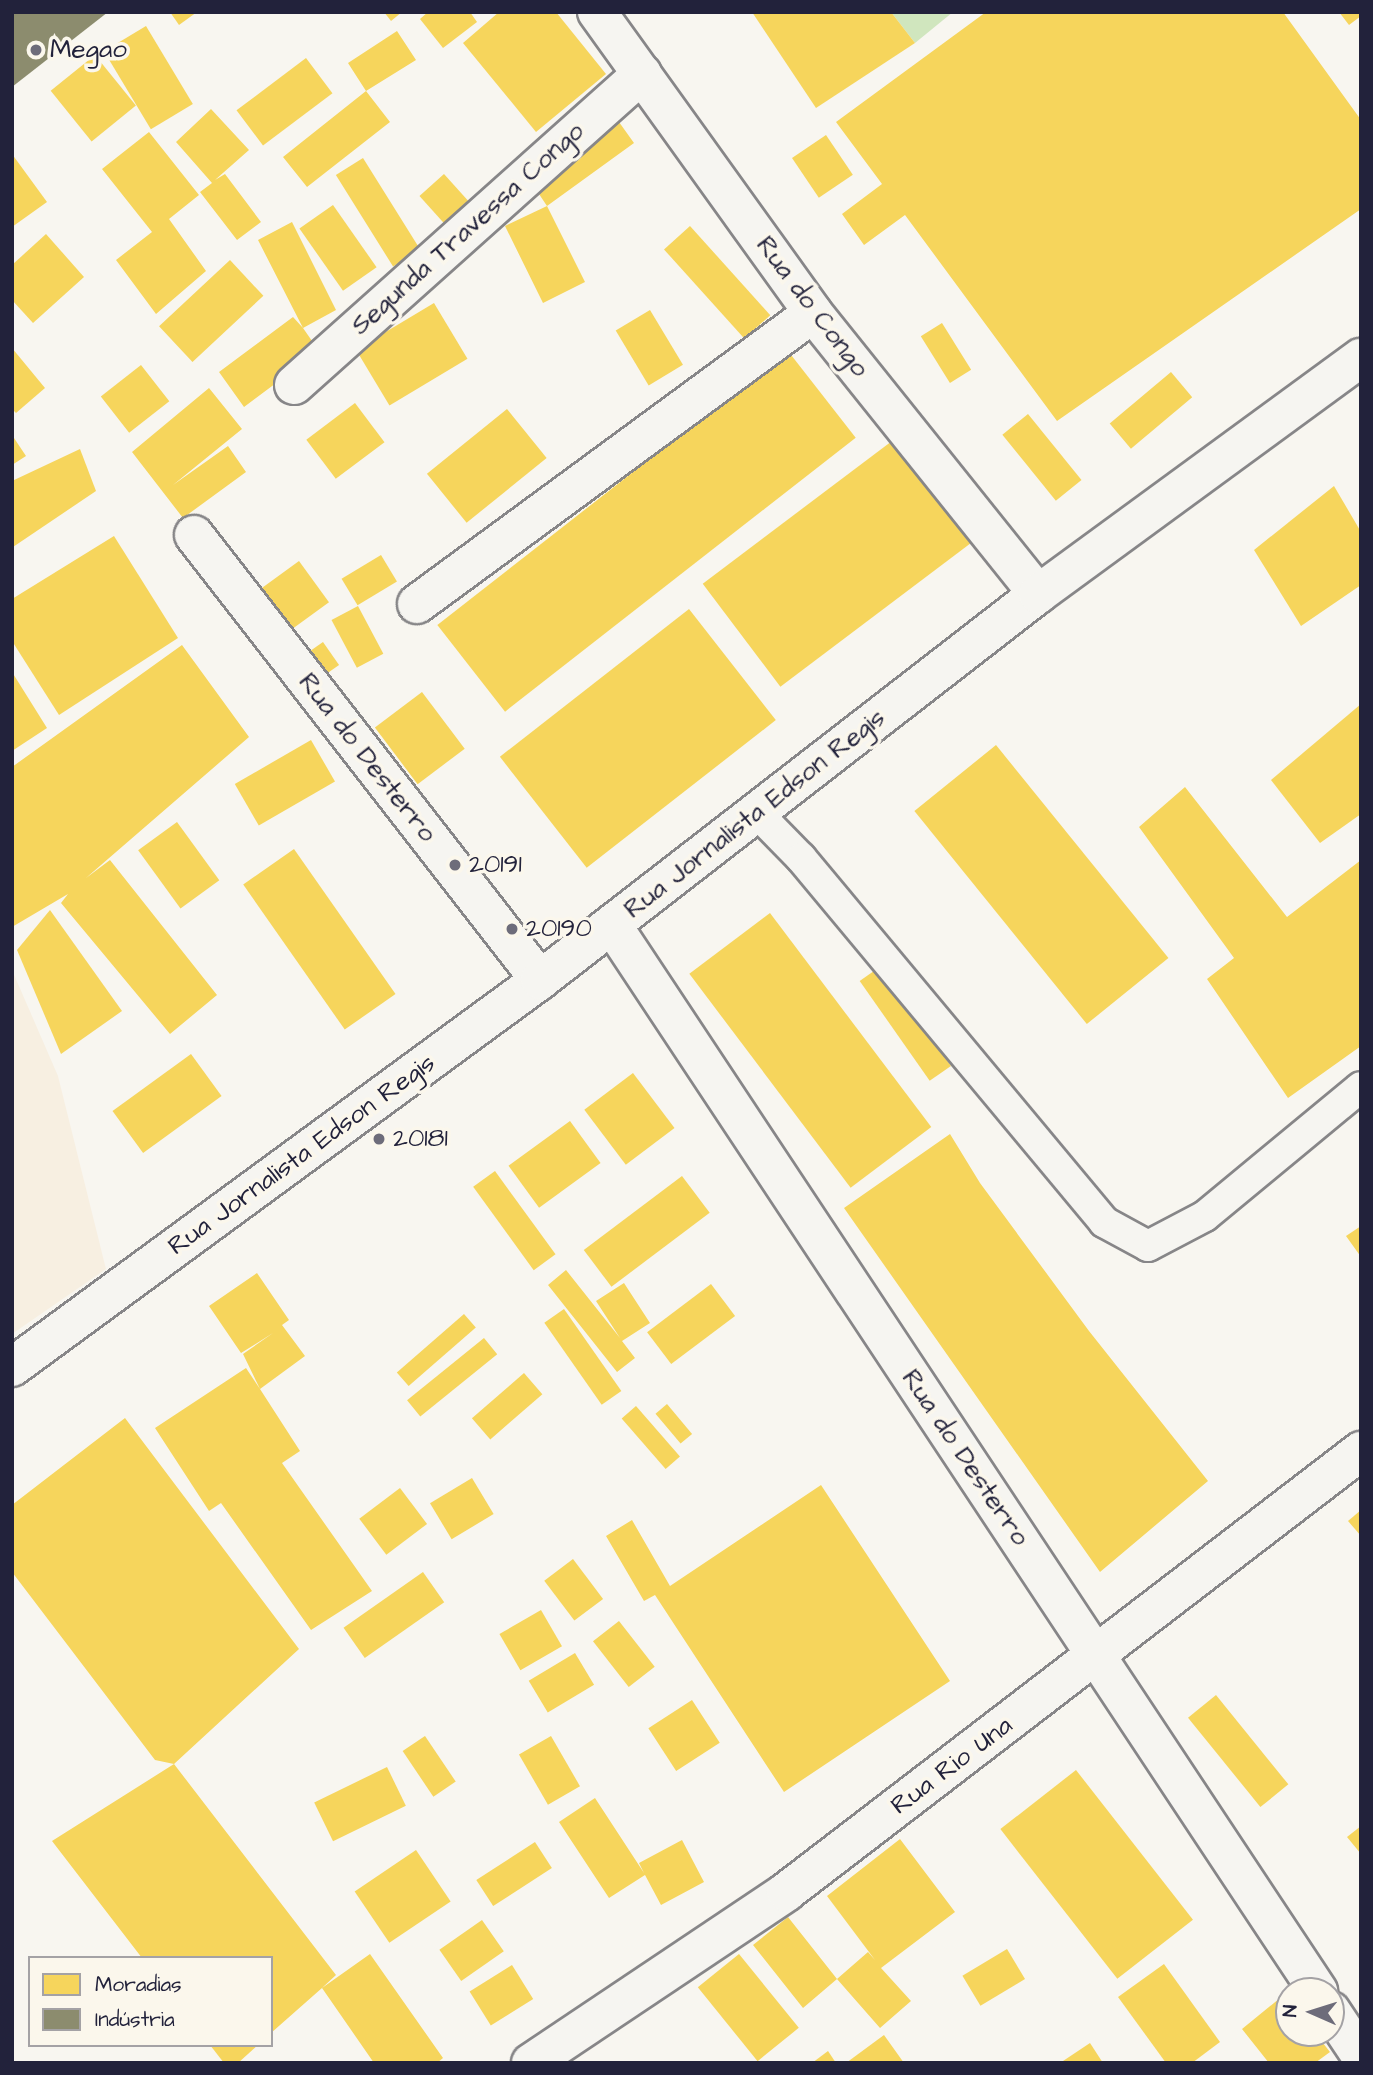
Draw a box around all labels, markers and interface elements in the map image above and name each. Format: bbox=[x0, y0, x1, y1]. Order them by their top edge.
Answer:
place label: Megao bbox=[50, 34, 127, 66]
marker: Megao bbox=[28, 42, 44, 58]
street label: Segunda Travessa Congo bbox=[345, 116, 591, 342]
street label: Rua do Congo bbox=[749, 231, 875, 383]
street label: Rua do Desterro bbox=[291, 667, 443, 849]
street label: Rua Jornalista Edson Regis bbox=[618, 702, 892, 926]
place label: 20191 bbox=[469, 849, 522, 881]
marker: 20191 bbox=[447, 857, 463, 873]
place label: 20190 bbox=[526, 913, 592, 945]
marker: 20190 bbox=[504, 921, 520, 937]
street label: Rua Jornalista Edson Regis bbox=[162, 1048, 442, 1262]
place label: 20181 bbox=[393, 1123, 448, 1155]
marker: 20181 bbox=[371, 1131, 387, 1147]
street label: Rua do Desterro bbox=[895, 1364, 1035, 1552]
street label: Rua Rio Una bbox=[885, 1710, 1019, 1822]
legend bbox=[28, 1956, 273, 2047]
text: Moradias bbox=[95, 1970, 182, 1999]
north arrow bbox=[1275, 1977, 1345, 2047]
text: N bbox=[1277, 2004, 1304, 2018]
text: Indústria bbox=[95, 2005, 175, 2034]

